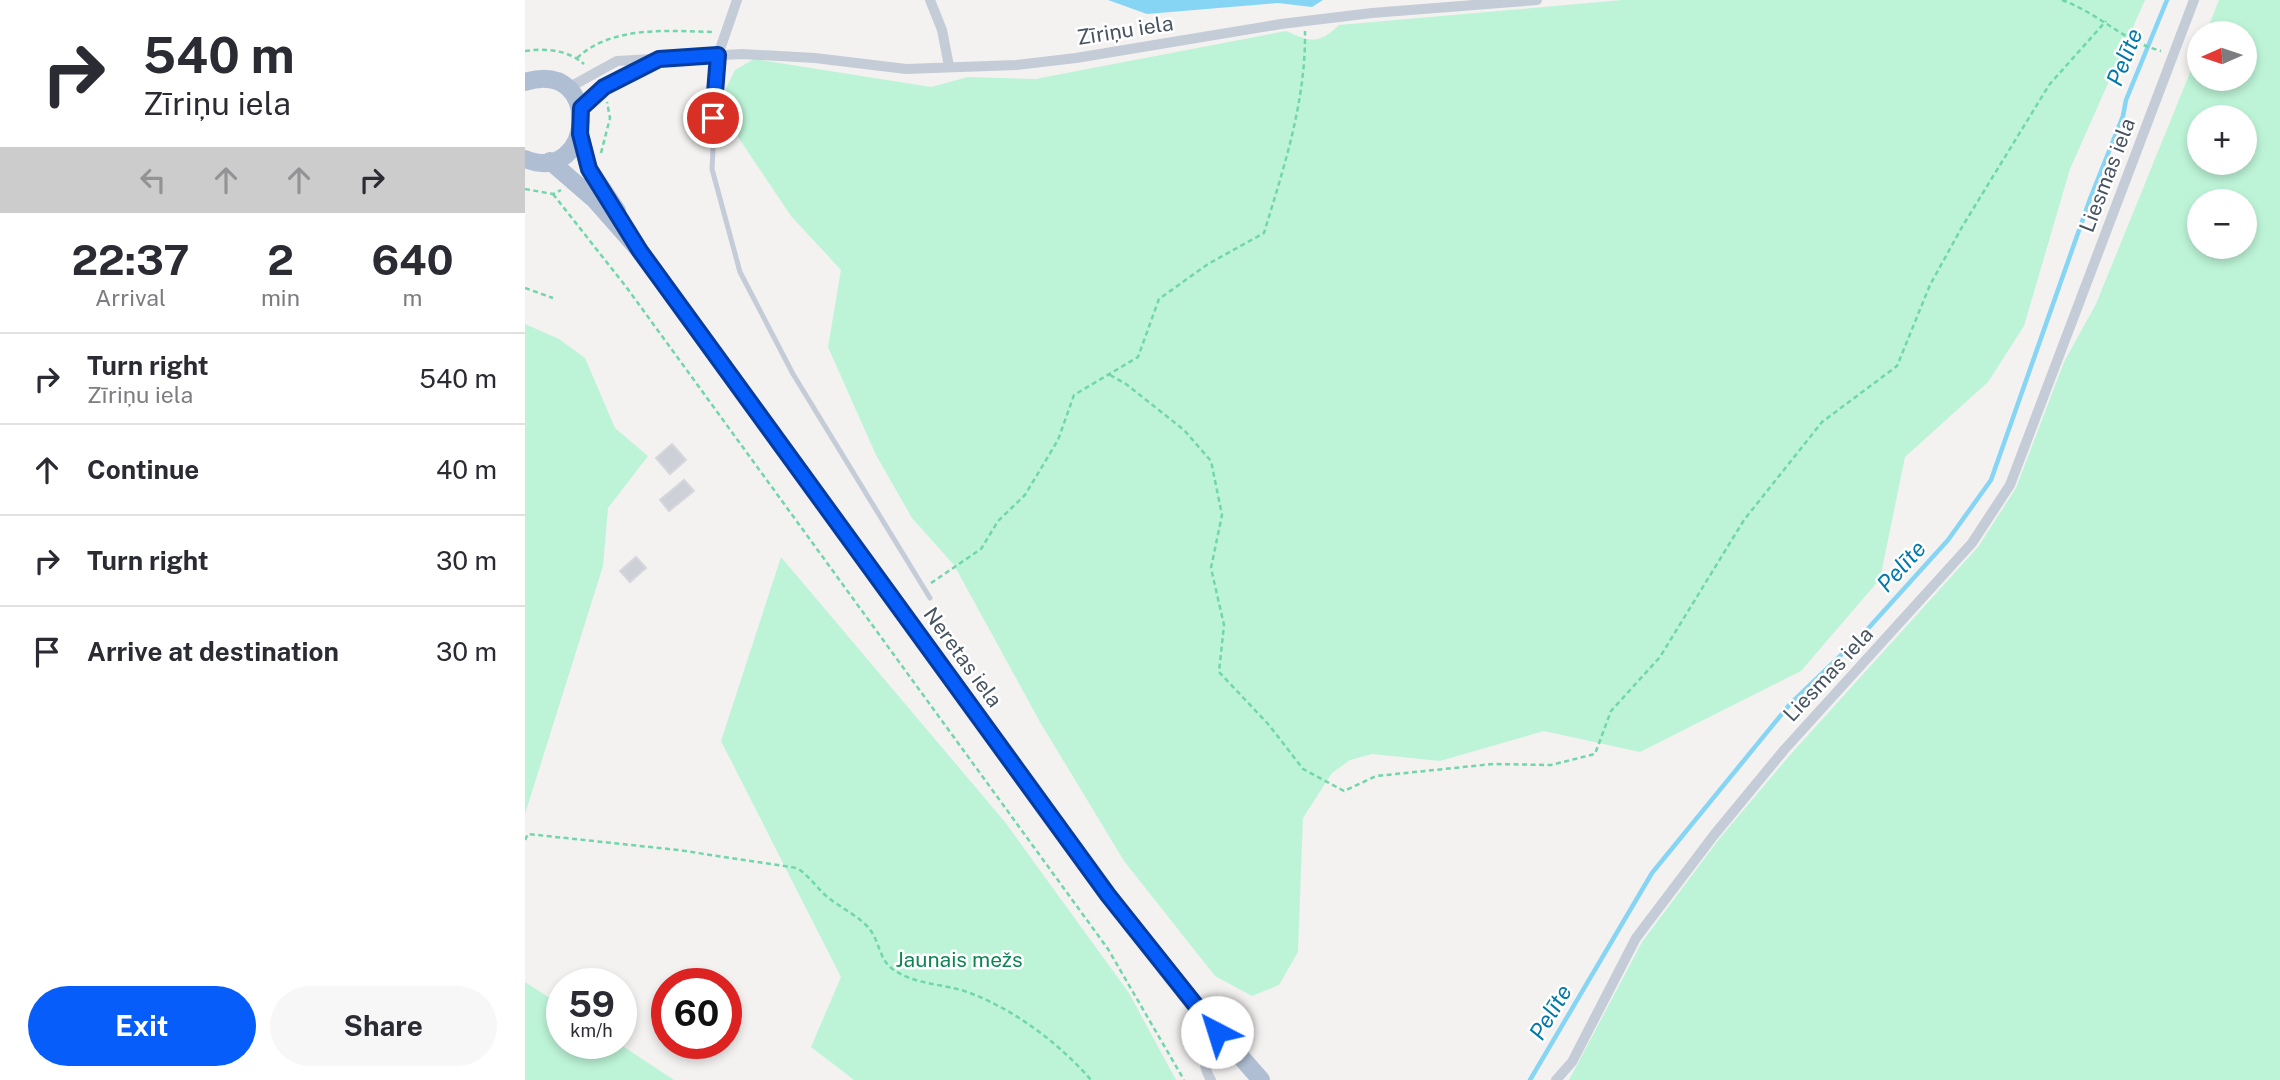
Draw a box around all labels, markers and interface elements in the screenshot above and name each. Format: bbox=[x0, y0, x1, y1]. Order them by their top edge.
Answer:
street label: Zīriņu iela bbox=[1075, 10, 1175, 50]
north arrow bbox=[2187, 21, 2257, 91]
map controls bbox=[2187, 21, 2257, 259]
water label: Pelīte bbox=[2100, 24, 2148, 90]
text: 540 m bbox=[143, 26, 295, 84]
icon: right bbox=[28, 28, 119, 119]
text: Zīriņu iela bbox=[143, 85, 291, 122]
pin bbox=[683, 88, 743, 148]
icon: arrive bbox=[694, 99, 732, 137]
button: + bbox=[2187, 105, 2257, 175]
street label: Liesmas iela bbox=[2074, 114, 2140, 236]
icon: left bbox=[134, 161, 172, 199]
icon: ahead bbox=[207, 161, 245, 199]
icon: ahead bbox=[280, 161, 318, 199]
icon: right bbox=[353, 161, 391, 199]
button: − bbox=[2187, 189, 2257, 259]
text: 22:37 bbox=[71, 235, 190, 284]
text: 2 bbox=[267, 235, 294, 284]
text: 640 bbox=[371, 235, 454, 284]
text: Arrival bbox=[95, 284, 166, 311]
text: min bbox=[261, 284, 300, 311]
text: m bbox=[403, 284, 422, 311]
text: Turn right bbox=[87, 350, 209, 381]
icon: right bbox=[28, 360, 66, 398]
text: 540 m bbox=[419, 363, 497, 394]
text: Zīriņu iela bbox=[87, 381, 193, 408]
icon: ahead bbox=[28, 451, 66, 489]
text: Continue bbox=[87, 454, 199, 485]
text: 40 m bbox=[436, 454, 497, 485]
water label: Pelīte bbox=[1871, 535, 1931, 597]
icon: right bbox=[28, 542, 66, 580]
text: Turn right bbox=[87, 545, 209, 576]
text: 30 m bbox=[436, 545, 497, 576]
street label: Neretas iela bbox=[918, 602, 1008, 712]
street label: Liesmas iela bbox=[1778, 622, 1878, 726]
icon: arrive bbox=[28, 633, 66, 671]
text: Arrive at destination bbox=[87, 636, 339, 667]
text: 30 m bbox=[436, 636, 497, 667]
park label: Jaunais mežs bbox=[895, 947, 1023, 972]
speed limit sign: 60 bbox=[651, 968, 742, 1059]
water label: Pelīte bbox=[1523, 979, 1577, 1045]
text: 59 bbox=[568, 984, 615, 1025]
button: Exit bbox=[28, 986, 256, 1066]
button: Share bbox=[270, 986, 497, 1066]
position arrow bbox=[1180, 995, 1254, 1069]
text: km/h bbox=[570, 1020, 613, 1041]

